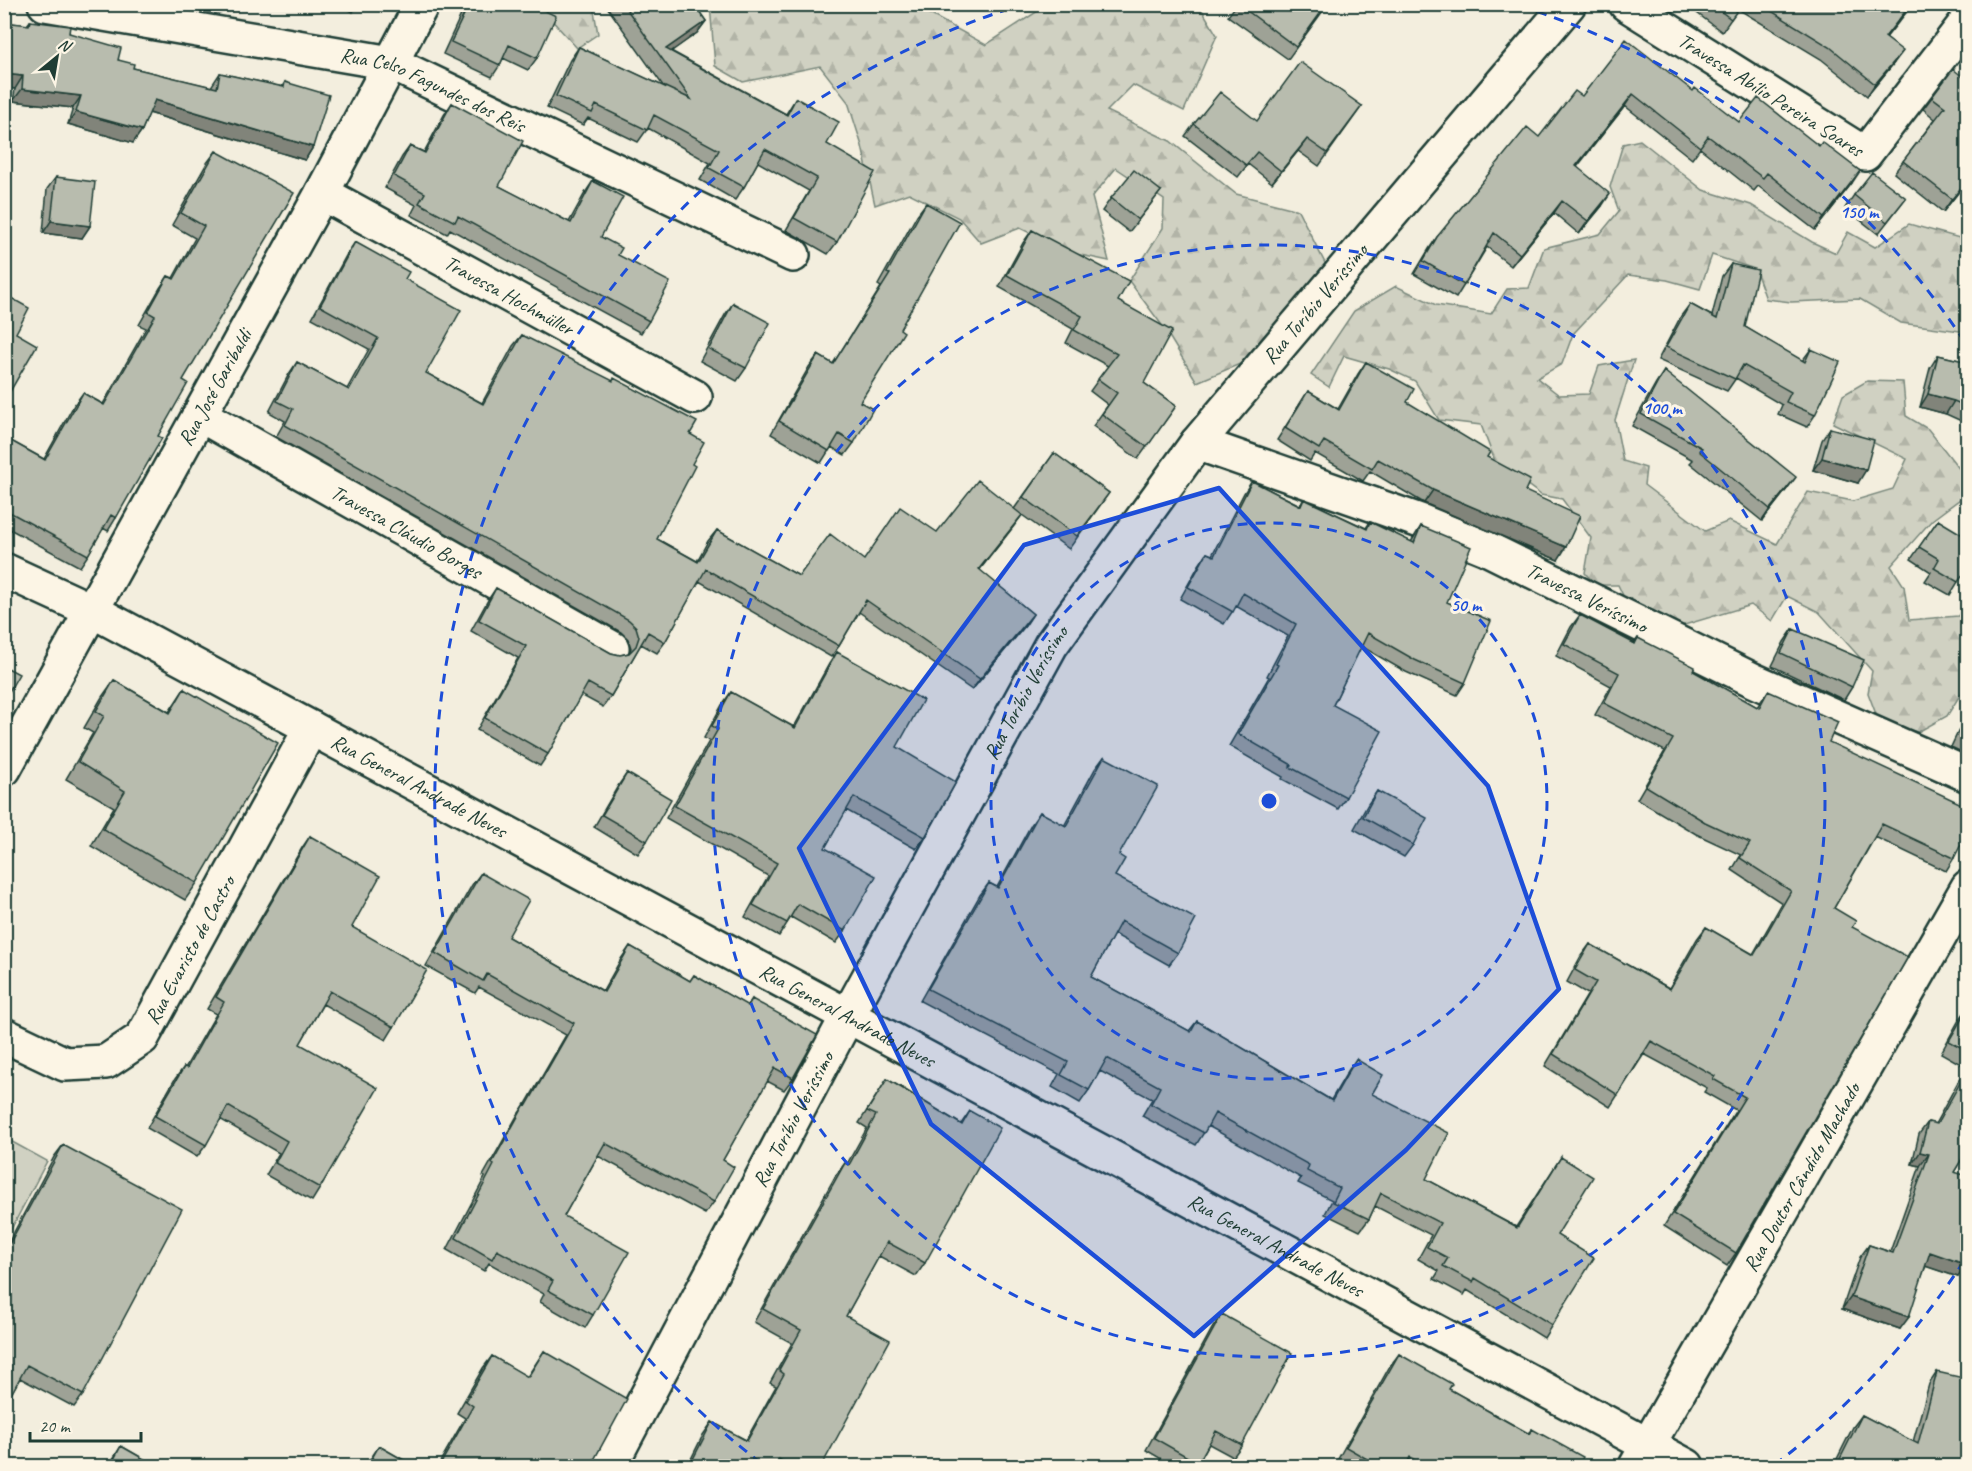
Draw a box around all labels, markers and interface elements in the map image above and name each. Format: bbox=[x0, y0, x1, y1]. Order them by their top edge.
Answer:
north arrow bbox=[27, 27, 87, 87]
street label: Travessa Abílio Pereira Soares bbox=[1673, 27, 1870, 164]
text: N bbox=[55, 34, 76, 58]
street label: Rua Celso Fagundes dos Reis bbox=[338, 42, 531, 139]
text: 150 m bbox=[1840, 201, 1880, 223]
street label: Rua Toríbio Veríssimo bbox=[1257, 236, 1375, 369]
street label: Travessa Hochmüller bbox=[440, 249, 579, 342]
street label: Rua José Garibaldi bbox=[172, 322, 259, 450]
text: 100 m bbox=[1643, 397, 1683, 419]
street label: Travessa Cláudio Borges bbox=[326, 479, 488, 585]
street label: Travessa Veríssimo bbox=[1522, 557, 1654, 640]
text: 50 m bbox=[1451, 594, 1483, 616]
street label: Rua Toríbio Veríssimo bbox=[978, 618, 1075, 764]
street label: Rua General Andrade Neves bbox=[327, 728, 513, 844]
centre of rings bbox=[1259, 791, 1279, 811]
street label: Rua Evaristo de Castro bbox=[139, 869, 242, 1029]
street label: Rua General Andrade Neves bbox=[755, 958, 941, 1074]
street label: Rua Toríbio Veríssimo bbox=[747, 1045, 841, 1192]
street label: Rua Doutor Cândido Machado bbox=[1737, 1076, 1867, 1276]
street label: Rua General Andrade Neves bbox=[1183, 1188, 1370, 1304]
scale bar bbox=[30, 1405, 141, 1443]
text: 20 m bbox=[39, 1415, 72, 1437]

